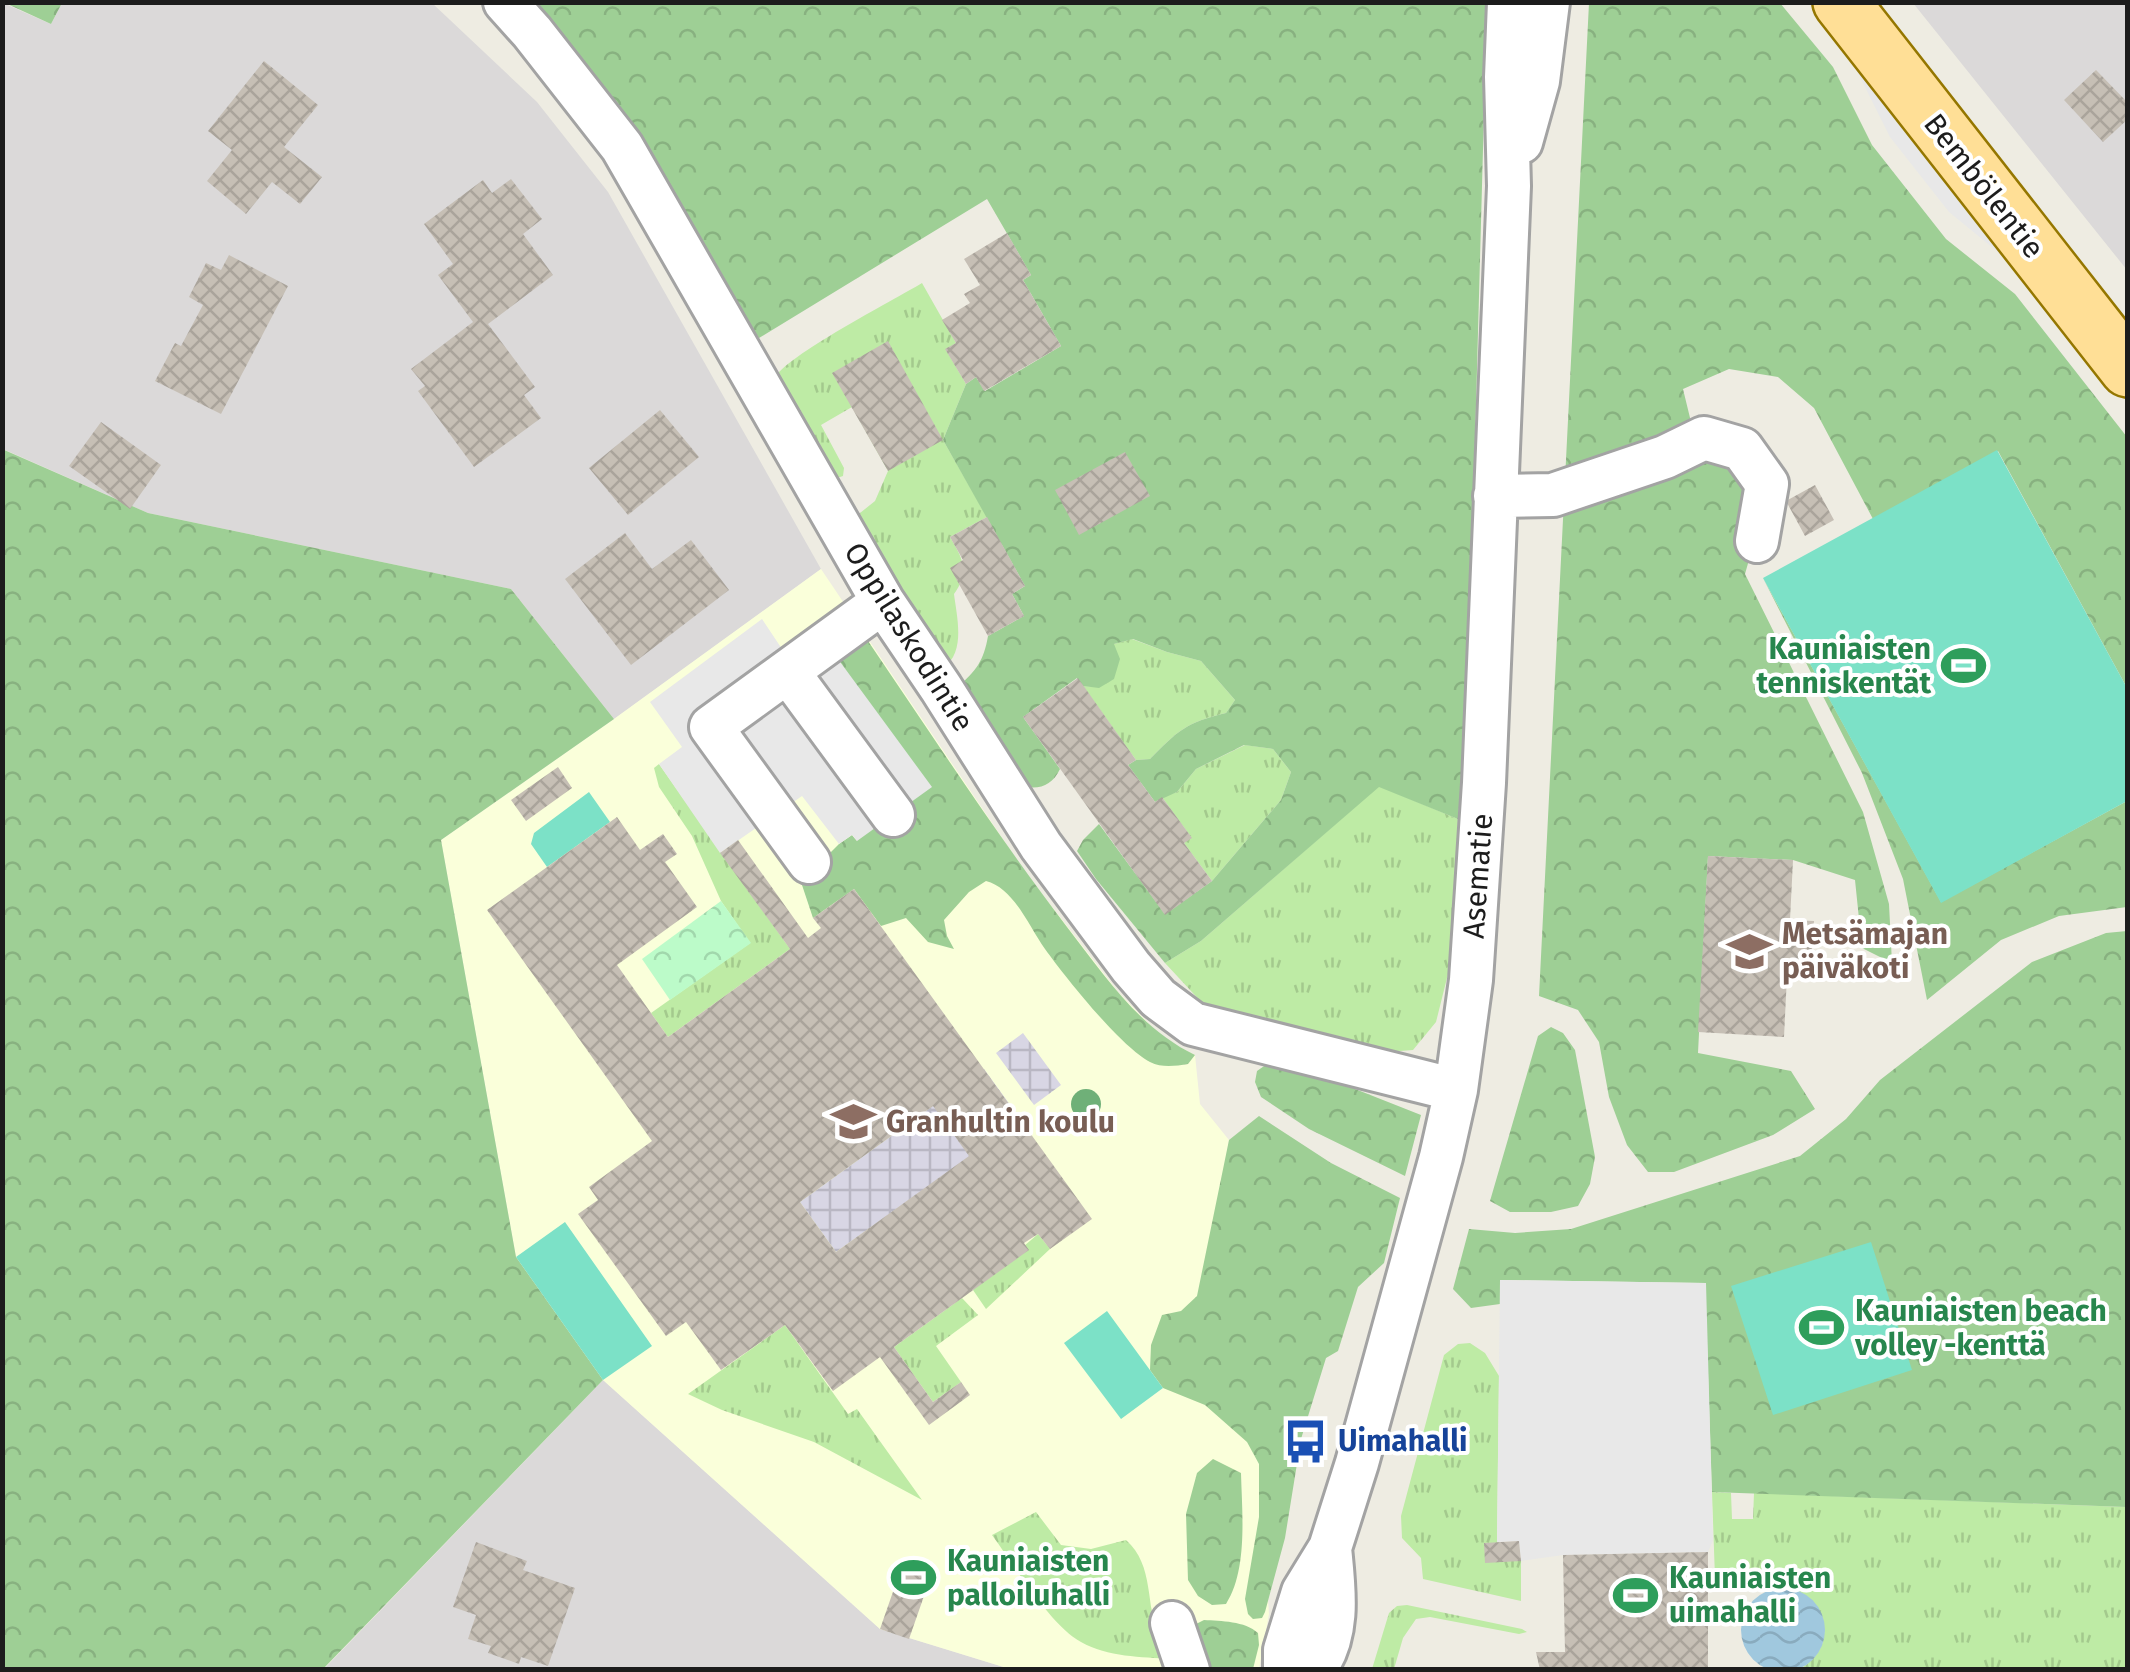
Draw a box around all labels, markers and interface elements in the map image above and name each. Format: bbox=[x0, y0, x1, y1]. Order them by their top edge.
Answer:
street label: Bembölentie bbox=[1916, 106, 2052, 266]
street label: Oppilaskodintie bbox=[837, 536, 981, 738]
place label: Kauniaisten tenniskentät bbox=[1757, 631, 1931, 701]
sports icon: Kauniaisten tenniskentät bbox=[1940, 642, 1988, 690]
street label: Asematie bbox=[1456, 812, 1500, 940]
place label: Metsämajan päiväkoti bbox=[1782, 916, 1948, 986]
school or university icon: Metsämajan päiväkoti bbox=[1725, 927, 1773, 975]
school or university icon: Granhultin koulu bbox=[829, 1098, 877, 1146]
place label: Granhultin koulu bbox=[886, 1104, 1115, 1140]
place label: Kauniaisten beach volley -kenttä bbox=[1854, 1293, 2107, 1363]
sports icon: Kauniaisten beach volley -kenttä bbox=[1798, 1304, 1846, 1352]
bus stop icon: Uimahalli bbox=[1281, 1417, 1329, 1465]
place label: Uimahalli bbox=[1338, 1423, 1468, 1459]
place label: Kauniaisten palloiluhalli bbox=[947, 1543, 1110, 1613]
sports icon: Kauniaisten palloiluhalli bbox=[890, 1554, 938, 1602]
place label: Kauniaisten uimahalli bbox=[1669, 1560, 1831, 1630]
sports icon: Kauniaisten uimahalli bbox=[1612, 1571, 1660, 1619]

